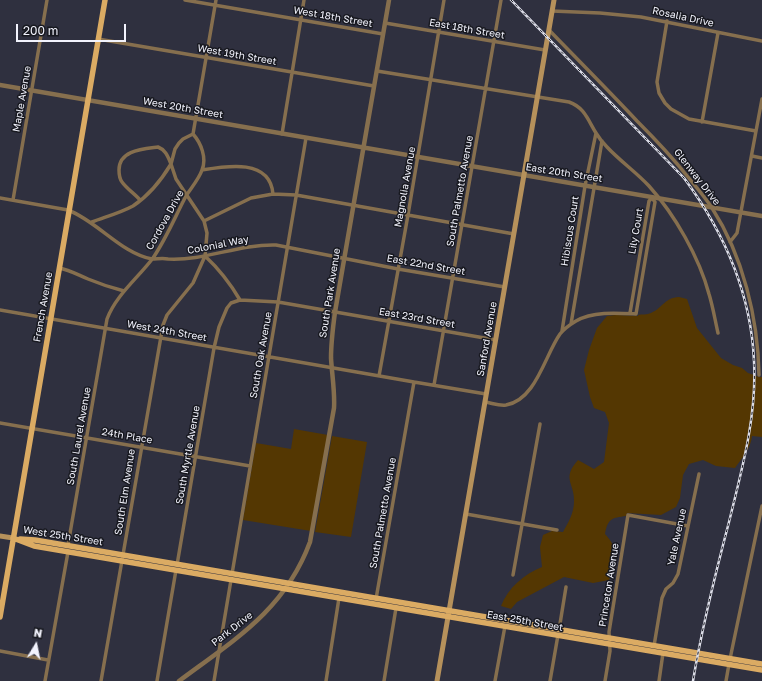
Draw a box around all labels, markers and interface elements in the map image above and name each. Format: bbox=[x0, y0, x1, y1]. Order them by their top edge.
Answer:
street label: West 18th Street bbox=[293, 4, 373, 30]
street label: Rosalia Drive bbox=[651, 5, 715, 29]
scale bar bbox=[18, 16, 128, 42]
street label: East 18th Street bbox=[428, 16, 506, 42]
text: 200 m bbox=[23, 23, 58, 38]
street label: West 19th Street bbox=[197, 42, 277, 68]
street label: Maple Avenue bbox=[10, 65, 34, 133]
street label: West 20th Street bbox=[142, 95, 224, 121]
street label: South Palmetto Avenue bbox=[444, 134, 476, 248]
street label: Magnolia Avenue bbox=[392, 146, 418, 228]
street label: Glenway Drive bbox=[671, 146, 723, 208]
street label: East 20th Street bbox=[525, 161, 603, 185]
street label: Cordova Drive bbox=[144, 188, 186, 252]
street label: Hibiscus Court bbox=[559, 195, 581, 267]
street label: Lily Court bbox=[626, 207, 646, 255]
street label: Colonial Way bbox=[186, 233, 250, 257]
street label: South Park Avenue bbox=[317, 247, 343, 339]
street label: East 22nd Street bbox=[386, 252, 466, 278]
street label: French Avenue bbox=[31, 271, 55, 343]
street label: Sanford Avenue bbox=[475, 301, 499, 377]
street label: East 23rd Street bbox=[378, 305, 456, 331]
street label: South Oak Avenue bbox=[247, 311, 275, 399]
street label: West 24th Street bbox=[126, 318, 208, 344]
street label: South Laurel Avenue bbox=[64, 386, 94, 486]
street label: South Myrtle Avenue bbox=[173, 405, 203, 505]
street label: 24th Place bbox=[101, 426, 153, 446]
street label: South Elm Avenue bbox=[112, 448, 138, 536]
street label: South Palmetto Avenue bbox=[367, 456, 399, 570]
street label: Yale Avenue bbox=[665, 507, 689, 567]
street label: West 25th Street bbox=[22, 524, 104, 548]
street label: Princeton Avenue bbox=[596, 542, 622, 628]
street label: East 25th Street bbox=[486, 608, 564, 634]
street label: Park Drive bbox=[209, 609, 255, 649]
north arrow bbox=[16, 625, 56, 665]
text: N bbox=[33, 626, 43, 640]

